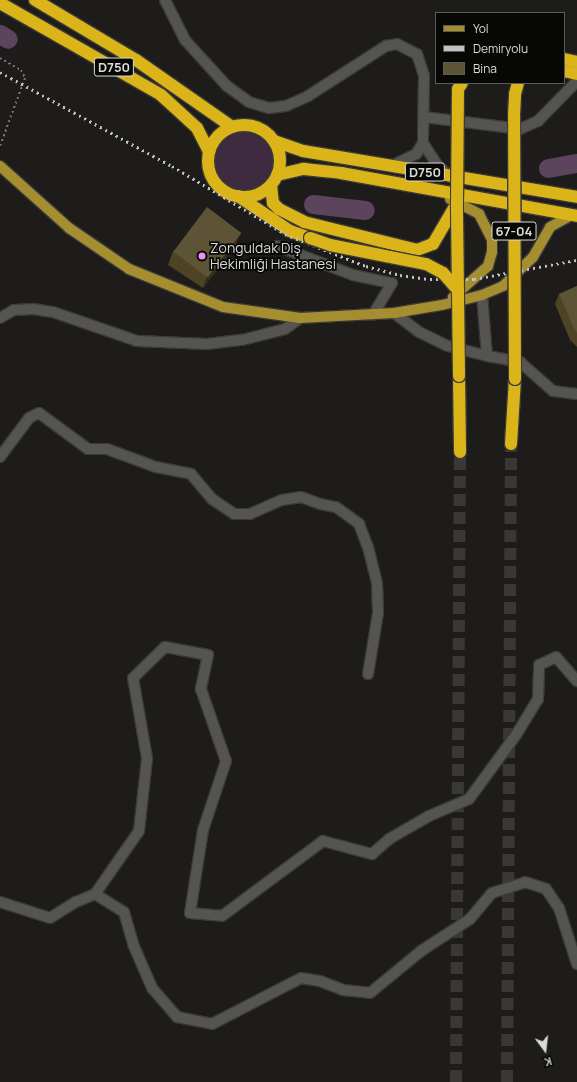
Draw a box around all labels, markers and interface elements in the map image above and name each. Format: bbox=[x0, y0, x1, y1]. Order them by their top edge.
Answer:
legend bbox=[435, 12, 565, 84]
text: Yol bbox=[473, 20, 489, 37]
text: Demiryolu bbox=[473, 40, 528, 57]
road number: D750 bbox=[93, 56, 135, 78]
text: Bina bbox=[473, 60, 497, 77]
road number: D750 bbox=[404, 161, 446, 183]
road number: 67-04 bbox=[491, 220, 537, 242]
place label: Zonguldak Diş Hekimliği Hastanesi bbox=[210, 240, 336, 272]
marker: Zonguldak Diş Hekimliği Hastanesi bbox=[197, 251, 207, 261]
north arrow bbox=[525, 1030, 565, 1070]
text: K bbox=[543, 1054, 554, 1070]

